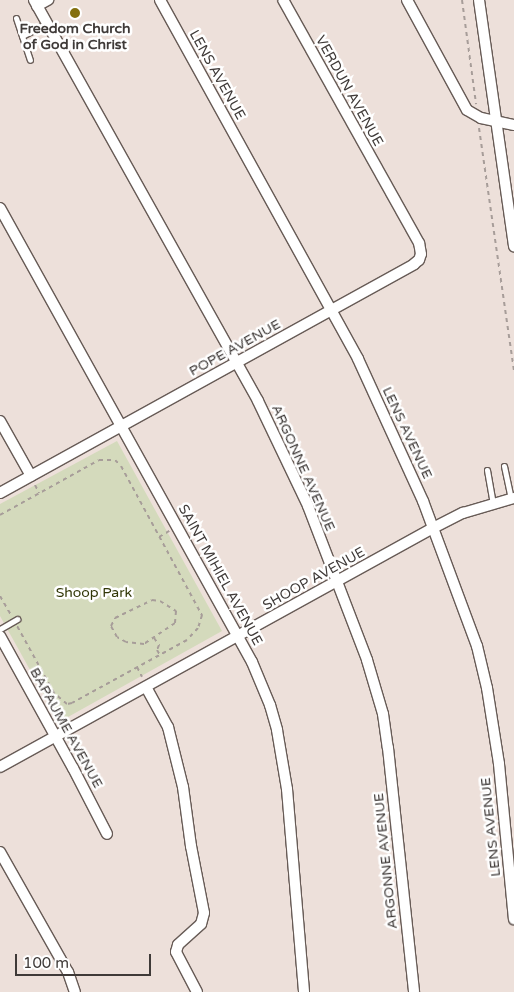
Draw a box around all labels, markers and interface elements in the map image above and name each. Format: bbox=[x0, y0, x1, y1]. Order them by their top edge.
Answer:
marker: Freedom Church of God in Christ bbox=[69, 7, 81, 19]
place label: Freedom Church of God in Christ bbox=[20, 21, 130, 54]
street label: LENS AVENUE bbox=[185, 27, 249, 123]
street label: VERDUN AVENUE bbox=[312, 33, 386, 149]
street label: POPE AVENUE bbox=[186, 316, 284, 380]
street label: LENS AVENUE bbox=[378, 384, 436, 482]
street label: ARGONNE AVENUE bbox=[268, 402, 338, 534]
street label: SAINT MIHIEL AVENUE bbox=[174, 502, 266, 648]
street label: SHOOP AVENUE bbox=[260, 544, 368, 614]
park label: Shoop Park bbox=[56, 585, 132, 601]
street label: BAPAUME AVENUE bbox=[26, 665, 106, 791]
street label: LENS AVENUE bbox=[477, 777, 505, 877]
street label: ARGONNE AVENUE bbox=[371, 792, 401, 930]
scale bar bbox=[18, 944, 154, 976]
text: 100 m bbox=[23, 954, 69, 972]

